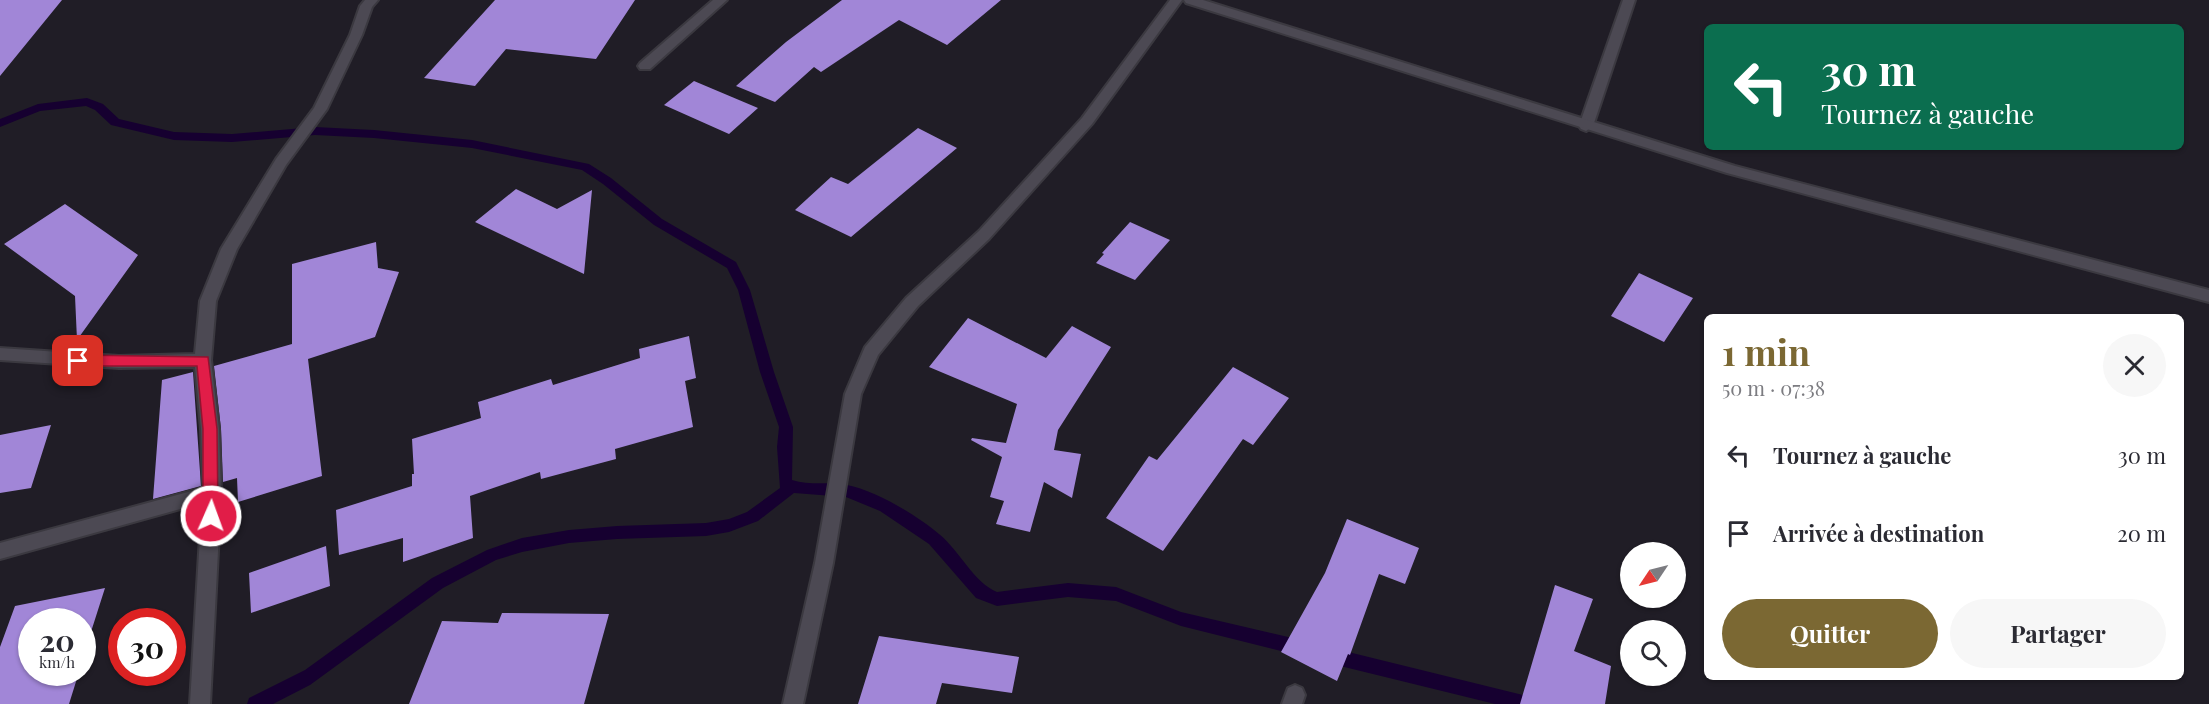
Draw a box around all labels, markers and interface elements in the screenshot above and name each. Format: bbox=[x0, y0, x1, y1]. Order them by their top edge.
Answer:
text: 30 m bbox=[1821, 41, 1916, 97]
icon: left bbox=[1722, 48, 1800, 126]
text: Tournez à gauche bbox=[1821, 95, 2034, 131]
text: 1 min bbox=[1722, 327, 1810, 375]
button: close bbox=[2103, 334, 2166, 397]
pin bbox=[52, 335, 103, 386]
icon: arrive bbox=[61, 344, 94, 377]
text: 50 m · 07:38 bbox=[1722, 374, 1825, 401]
icon: left bbox=[1722, 439, 1755, 472]
text: Tournez à gauche bbox=[1773, 440, 1951, 470]
text: 30 m bbox=[2118, 440, 2166, 470]
position arrow bbox=[179, 484, 243, 548]
icon: arrive bbox=[1722, 517, 1755, 550]
text: Arrivée à destination bbox=[1773, 518, 1984, 548]
text: 20 m bbox=[2117, 518, 2166, 548]
north arrow bbox=[1620, 542, 1686, 608]
map controls bbox=[1620, 542, 1686, 686]
button: Quitter bbox=[1722, 599, 1938, 668]
button: Partager bbox=[1950, 599, 2166, 668]
speed limit sign: 30 bbox=[108, 608, 186, 686]
text: 20 bbox=[39, 620, 75, 660]
button: search bbox=[1620, 620, 1686, 686]
text: km/h bbox=[39, 652, 75, 672]

